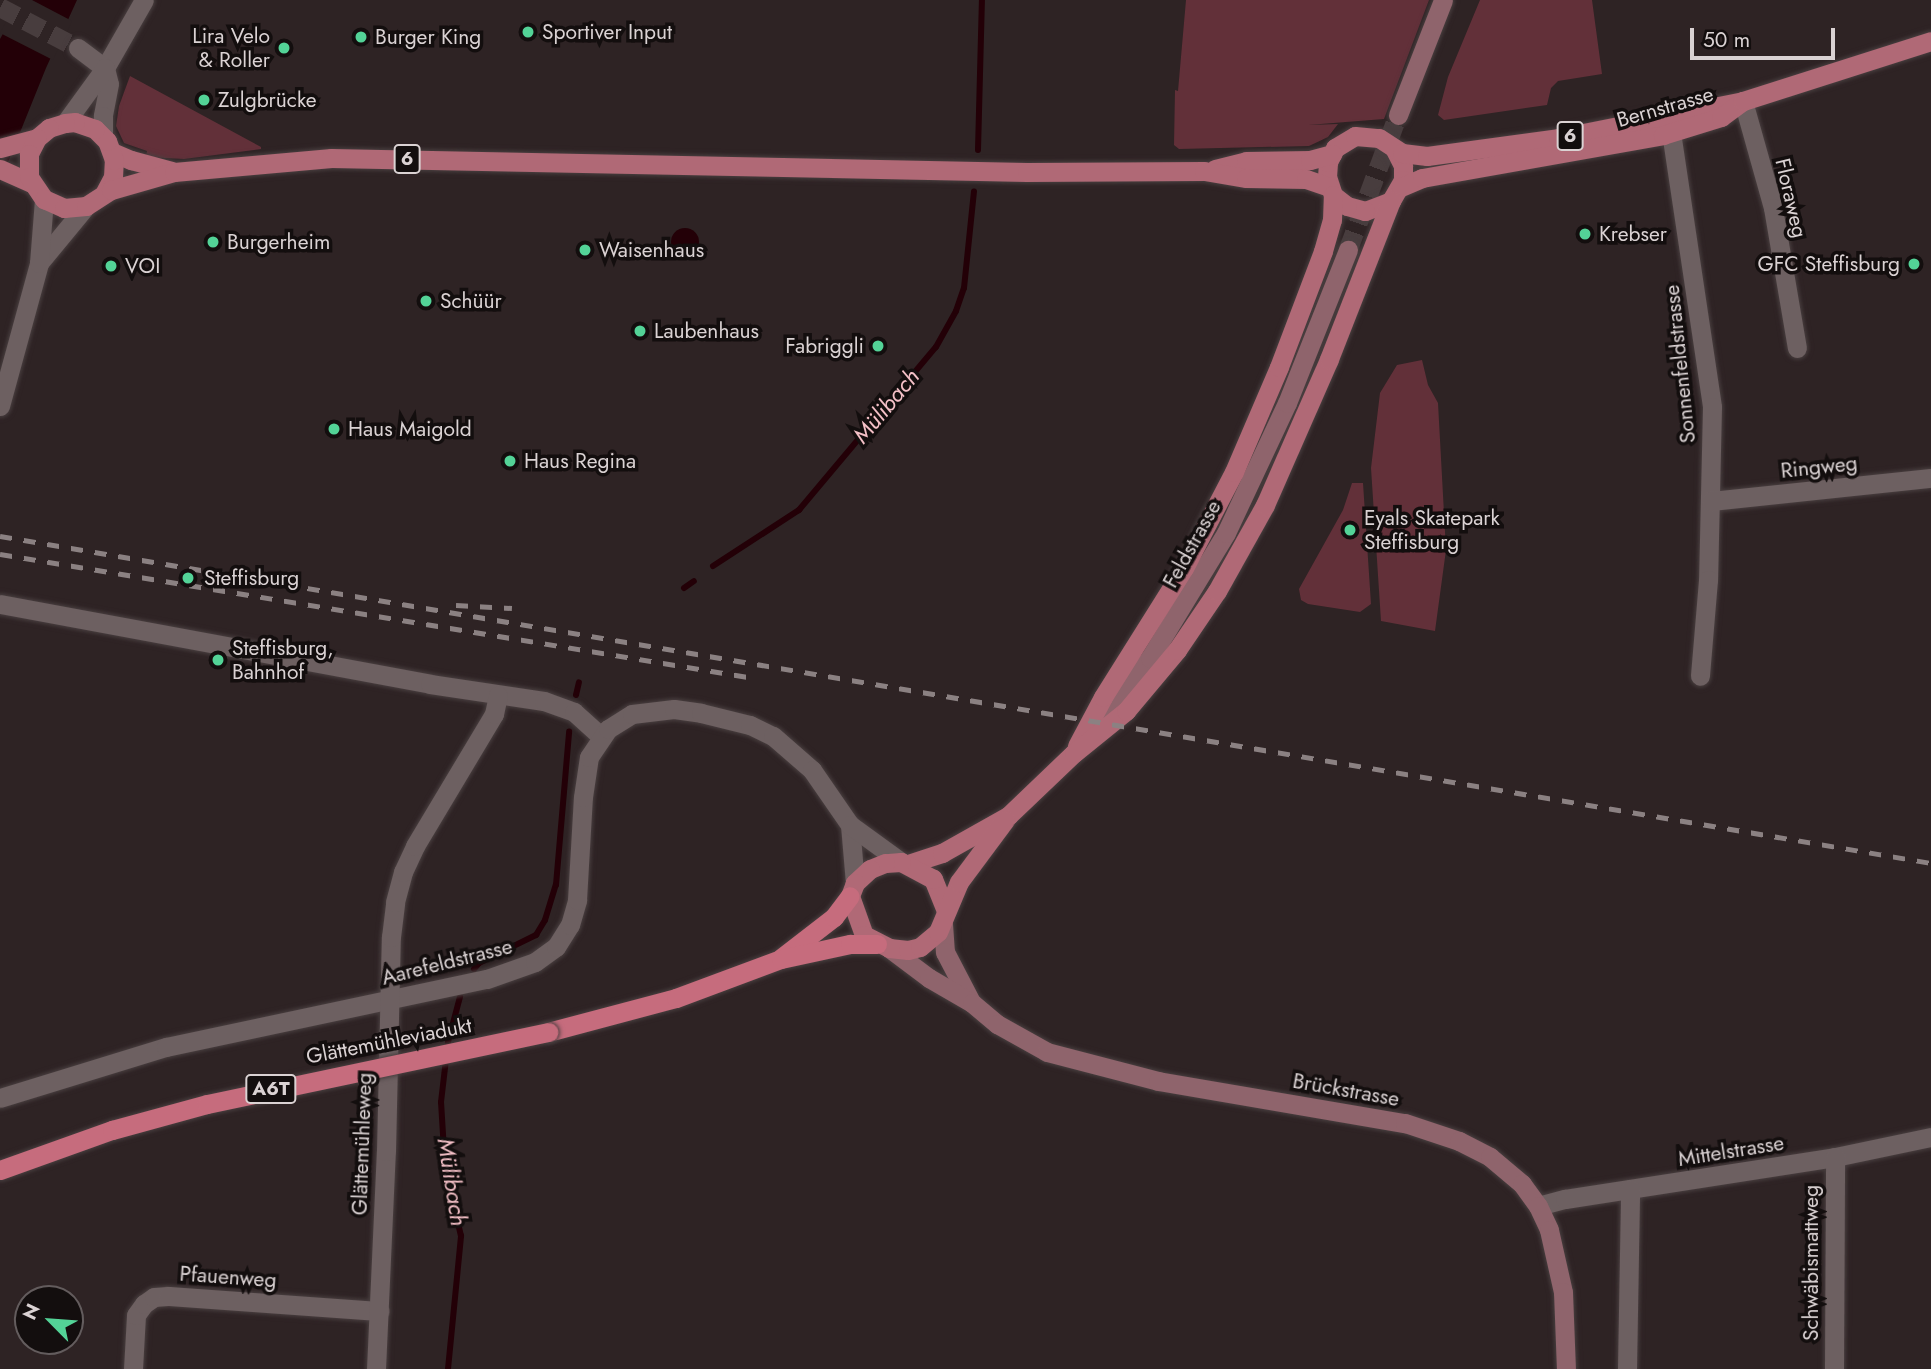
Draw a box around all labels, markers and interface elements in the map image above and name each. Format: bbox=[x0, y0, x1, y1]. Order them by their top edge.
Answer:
scale bar bbox=[1693, 14, 1838, 58]
place label: Sportiver Input bbox=[542, 19, 672, 45]
place label: Lira Velo & Roller bbox=[192, 23, 270, 73]
place label: Burger King bbox=[375, 24, 481, 50]
marker: Sportiver Input bbox=[520, 24, 536, 40]
text: 50 m bbox=[1703, 25, 1750, 55]
marker: Burger King bbox=[353, 29, 369, 45]
marker: Lira Velo & Roller bbox=[276, 40, 292, 56]
street label: Bernstrasse bbox=[1614, 81, 1716, 133]
place label: Zulgbrücke bbox=[218, 87, 317, 113]
marker: Zulgbrücke bbox=[196, 92, 212, 108]
road number: 6 bbox=[1556, 120, 1584, 152]
road number: 6 bbox=[393, 144, 421, 174]
street label: Floraweg bbox=[1770, 156, 1812, 240]
place label: Krebser bbox=[1599, 221, 1667, 247]
marker: Krebser bbox=[1577, 226, 1593, 242]
place label: Burgerheim bbox=[227, 229, 330, 255]
marker: Burgerheim bbox=[205, 234, 221, 250]
place label: Waisenhaus bbox=[599, 237, 704, 263]
marker: Waisenhaus bbox=[577, 242, 593, 258]
place label: GFC Steffisburg bbox=[1757, 251, 1900, 277]
place label: VOI bbox=[125, 253, 160, 279]
marker: GFC Steffisburg bbox=[1906, 256, 1922, 272]
marker: VOI bbox=[103, 258, 119, 274]
street label: Sonnenfeldstrasse bbox=[1659, 284, 1701, 444]
place label: Schüür bbox=[440, 288, 502, 314]
marker: Schüür bbox=[418, 293, 434, 309]
place label: Laubenhaus bbox=[654, 318, 759, 344]
marker: Laubenhaus bbox=[632, 323, 648, 339]
place label: Fabriggli bbox=[785, 333, 864, 359]
marker: Fabriggli bbox=[870, 338, 886, 354]
water label: Mülibach bbox=[847, 363, 925, 449]
place label: Haus Maigold bbox=[348, 416, 472, 442]
marker: Haus Maigold bbox=[326, 421, 342, 437]
place label: Haus Regina bbox=[524, 448, 636, 474]
street label: Ringweg bbox=[1779, 450, 1859, 484]
marker: Haus Regina bbox=[502, 453, 518, 469]
street label: Feldstrasse bbox=[1158, 496, 1226, 592]
place label: Eyals Skatepark Steffisburg bbox=[1364, 505, 1500, 555]
marker: Eyals Skatepark Steffisburg bbox=[1342, 522, 1358, 538]
place label: Steffisburg bbox=[204, 565, 299, 591]
marker: Steffisburg bbox=[178, 568, 198, 588]
place label: Steffisburg, Bahnhof bbox=[232, 635, 334, 685]
marker: Steffisburg, Bahnhof bbox=[210, 652, 226, 668]
street label: Aarefeldstrasse bbox=[379, 934, 515, 990]
street label: Glättemühleviadukt bbox=[304, 1013, 474, 1069]
street label: Brückstrasse bbox=[1291, 1068, 1401, 1112]
street label: Glättemühleweg bbox=[347, 1072, 377, 1216]
road number: A6T bbox=[245, 1074, 297, 1105]
street label: Mittelstrasse bbox=[1676, 1130, 1786, 1172]
water label: Mülibach bbox=[431, 1136, 473, 1228]
street label: Schwäbismattweg bbox=[1798, 1185, 1824, 1341]
street label: Pfauenweg bbox=[179, 1261, 277, 1293]
north arrow bbox=[14, 1285, 84, 1355]
text: N bbox=[16, 1299, 47, 1324]

